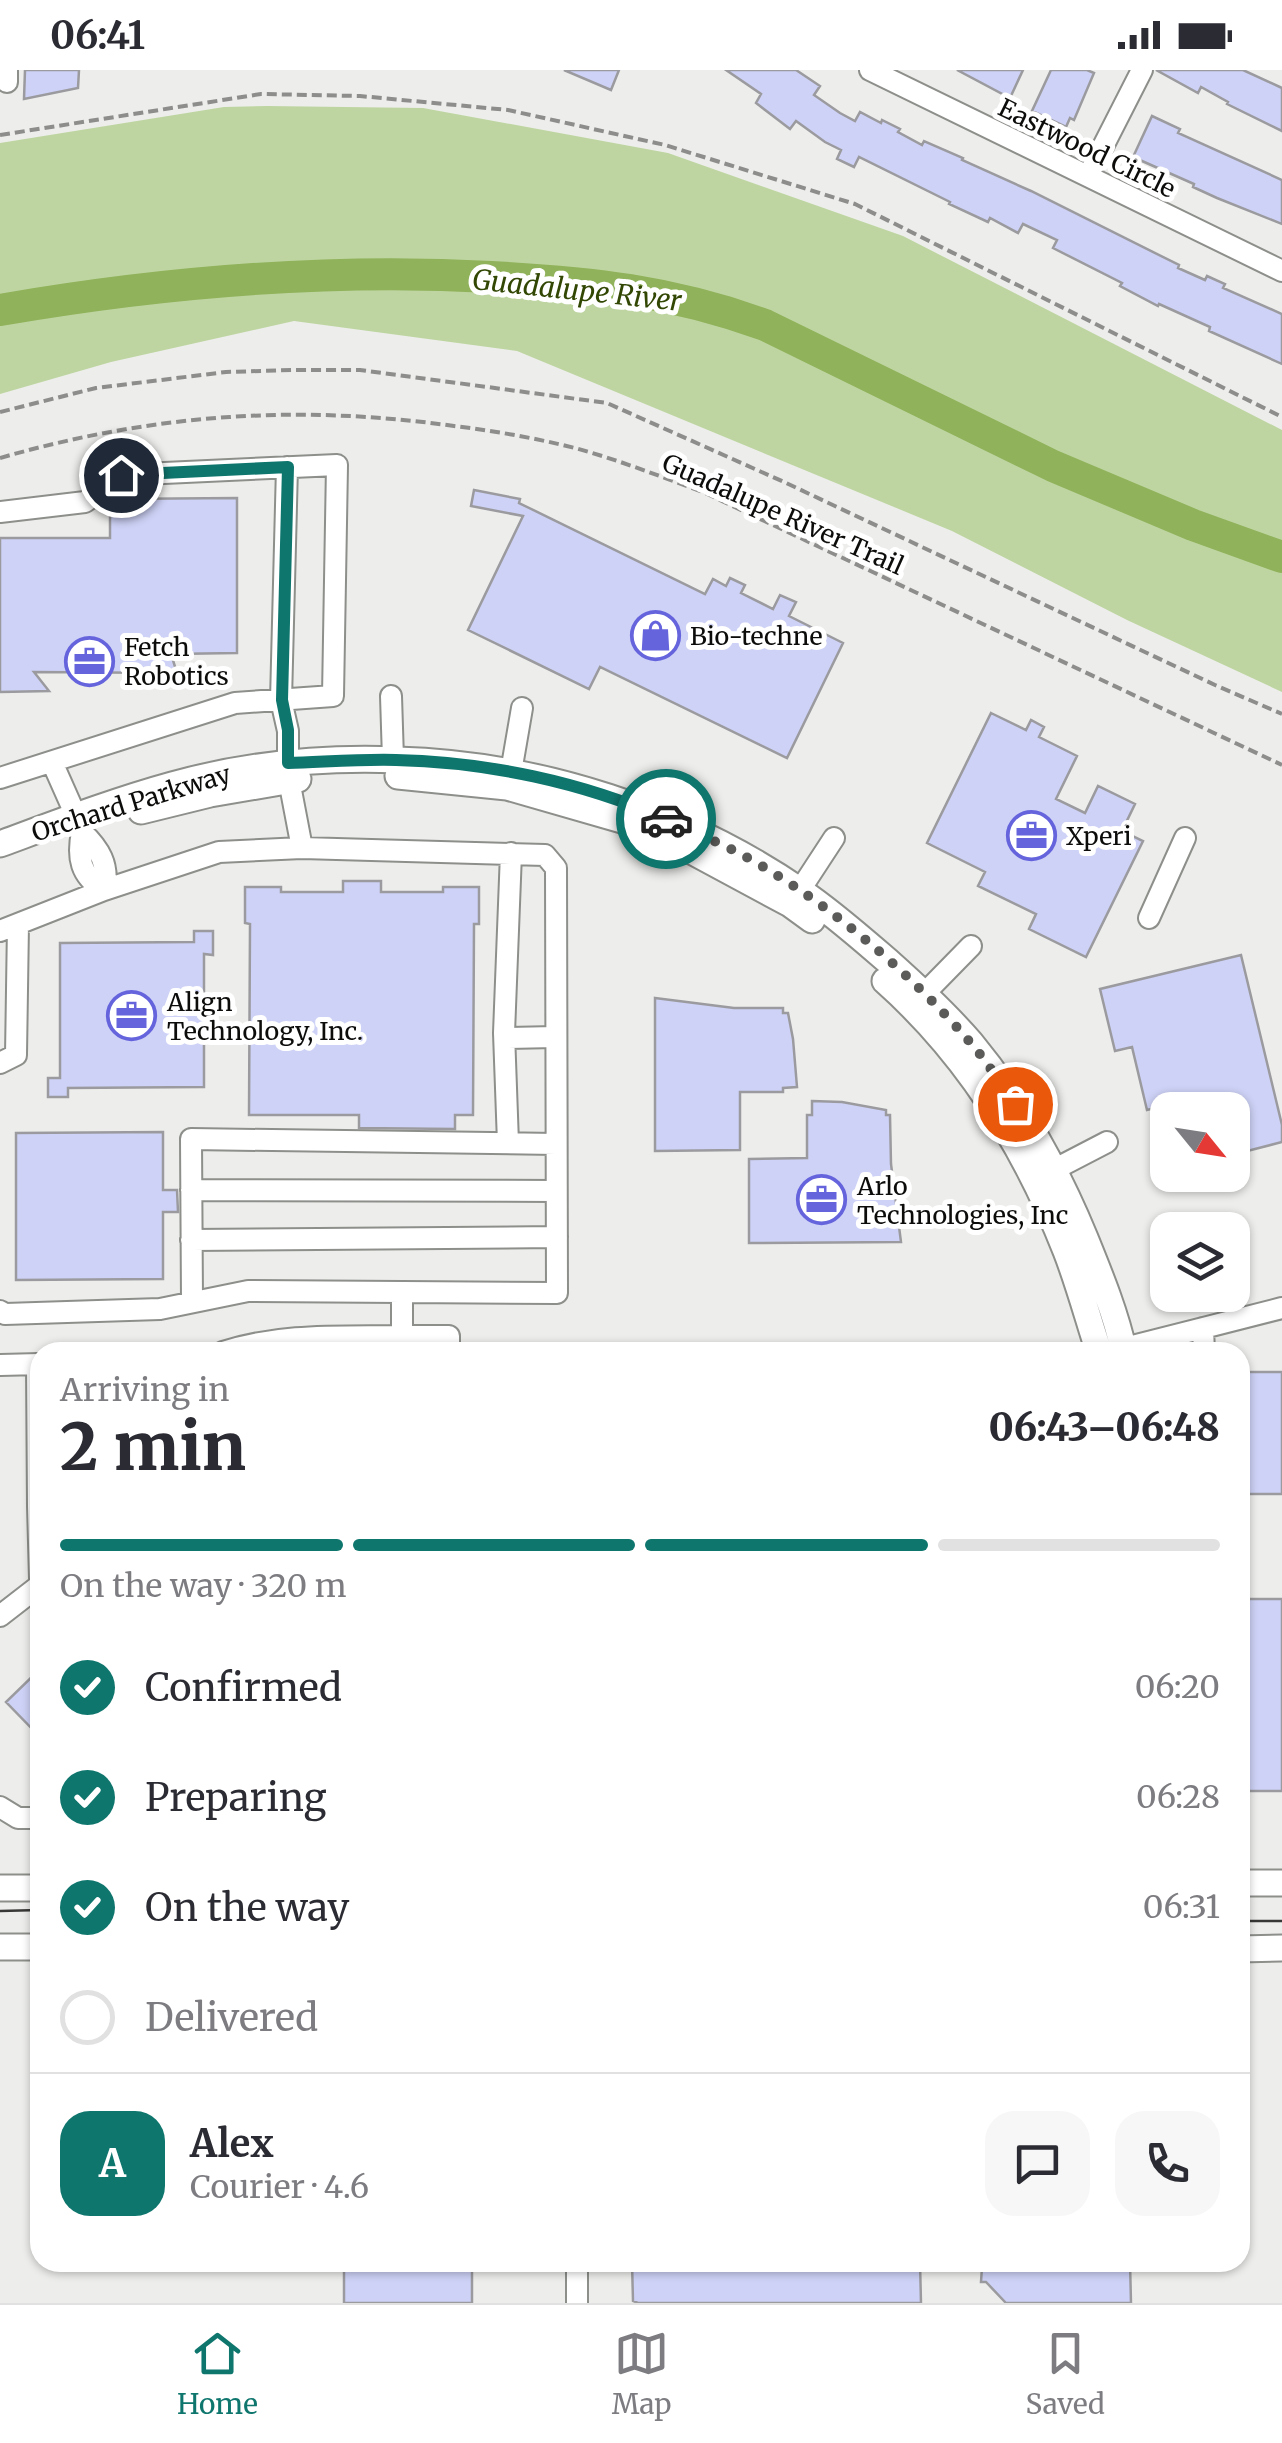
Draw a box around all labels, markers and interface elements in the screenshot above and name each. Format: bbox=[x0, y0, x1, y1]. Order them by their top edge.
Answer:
text: 06:41 bbox=[50, 12, 145, 59]
street label: Eastwood Circle bbox=[993, 91, 1181, 205]
water label: Guadalupe River bbox=[471, 261, 684, 319]
pin bbox=[79, 433, 164, 518]
street label: Guadalupe River Trail bbox=[657, 446, 909, 582]
icon: home bbox=[94, 448, 149, 503]
shop icon: Bio-techne bbox=[629, 610, 681, 662]
place label: Bio-techne bbox=[690, 620, 822, 652]
place label: Fetch Robotics bbox=[124, 631, 229, 692]
office icon: Fetch Robotics bbox=[63, 635, 115, 687]
street label: Orchard Parkway bbox=[28, 757, 235, 848]
courier bbox=[616, 769, 716, 869]
icon: car bbox=[639, 792, 694, 847]
office icon: Xperi bbox=[1005, 810, 1057, 862]
place label: Xperi bbox=[1066, 820, 1132, 852]
place label: Align Technology, Inc. bbox=[166, 986, 363, 1047]
office icon: Align Technology, Inc. bbox=[106, 990, 158, 1042]
pin bbox=[973, 1062, 1058, 1147]
icon: bag bbox=[988, 1077, 1043, 1132]
north arrow bbox=[1150, 1092, 1250, 1192]
map controls bbox=[1150, 1092, 1250, 1312]
place label: Arlo Technologies, Inc bbox=[856, 1170, 1069, 1231]
office icon: Arlo Technologies, Inc bbox=[796, 1174, 848, 1226]
button: layers bbox=[1150, 1212, 1250, 1312]
text: Arriving in bbox=[60, 1370, 229, 1410]
text: 06:43–06:48 bbox=[988, 1404, 1220, 1451]
text: 2 min bbox=[60, 1406, 246, 1488]
text: On the way · 320 m bbox=[60, 1566, 346, 1606]
icon: check bbox=[60, 1660, 115, 1715]
text: Confirmed bbox=[145, 1664, 342, 1711]
text: 06:20 bbox=[1135, 1667, 1220, 1707]
icon: check bbox=[60, 1770, 115, 1825]
text: Preparing bbox=[145, 1774, 327, 1821]
text: 06:28 bbox=[1136, 1777, 1220, 1817]
icon: check bbox=[60, 1880, 115, 1935]
text: On the way bbox=[145, 1884, 349, 1931]
text: 06:31 bbox=[1143, 1887, 1220, 1927]
text: Delivered bbox=[145, 1994, 318, 2041]
button: chat bbox=[985, 2111, 1090, 2216]
button: phone bbox=[1115, 2111, 1220, 2216]
text: Alex bbox=[190, 2120, 274, 2167]
text: A bbox=[99, 2140, 126, 2187]
text: Courier · 4.6 bbox=[190, 2167, 369, 2207]
tab: Home bbox=[177, 2326, 258, 2422]
tab: Map bbox=[612, 2326, 672, 2422]
tab: Saved bbox=[1026, 2326, 1105, 2422]

